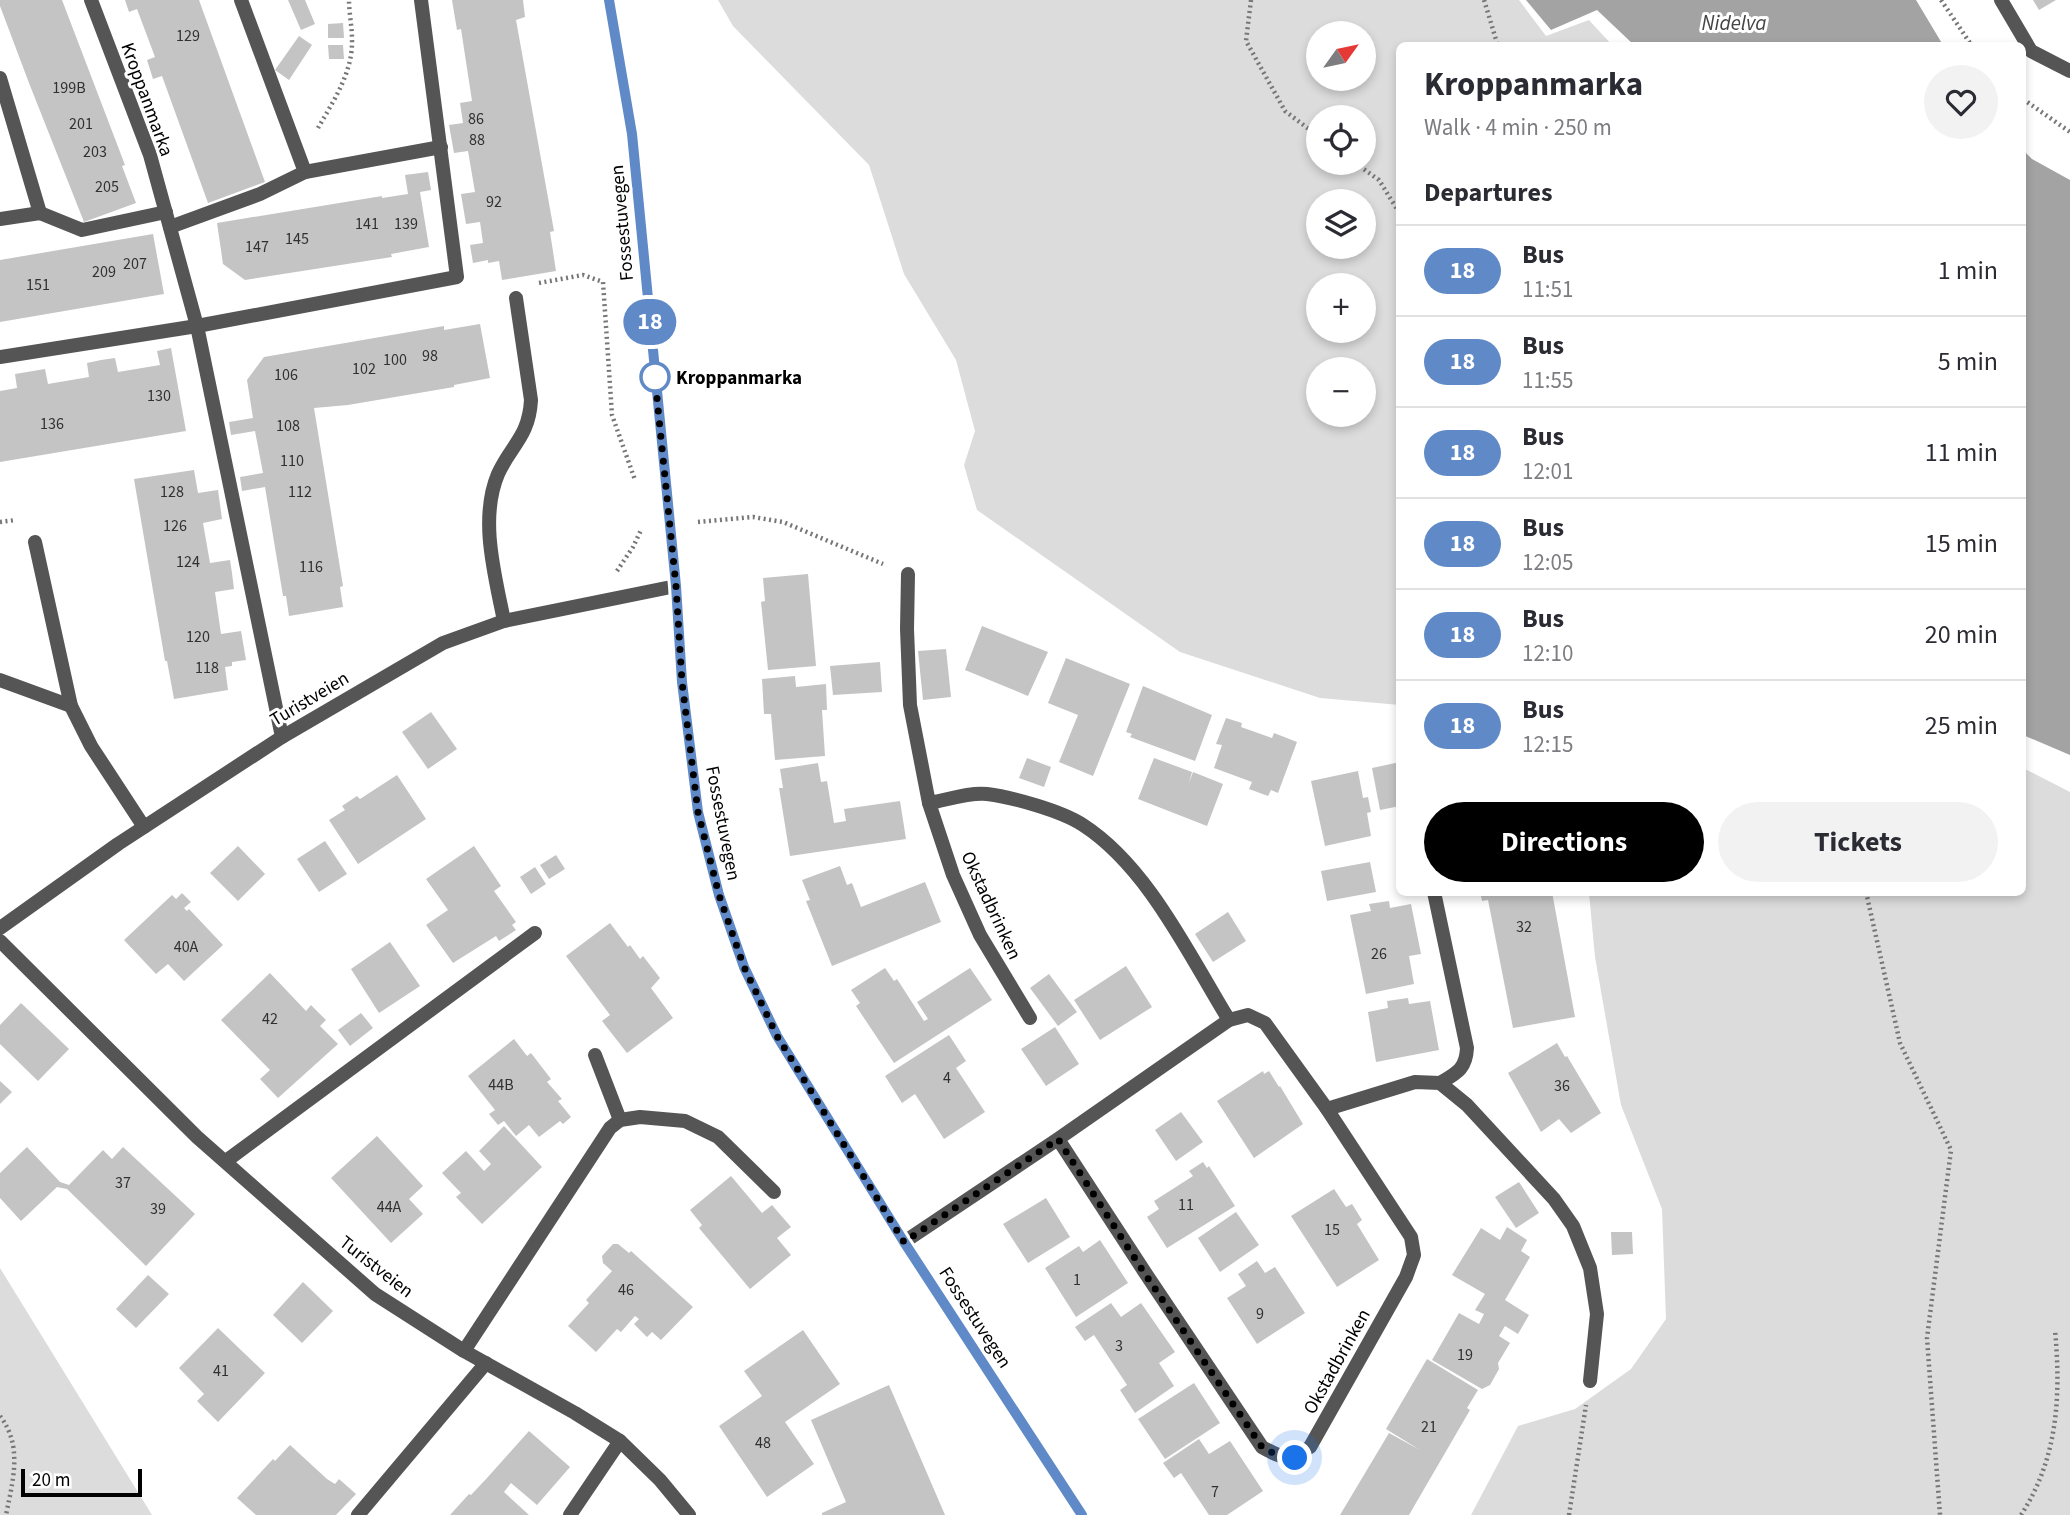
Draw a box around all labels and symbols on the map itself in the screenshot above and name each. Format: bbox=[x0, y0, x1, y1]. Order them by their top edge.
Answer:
water label: Nidelva bbox=[1701, 8, 1767, 38]
north arrow bbox=[1306, 21, 1376, 91]
house number: 129 bbox=[176, 25, 200, 47]
street label: Kroppanmarka bbox=[114, 39, 180, 160]
house number: 199B bbox=[52, 77, 86, 99]
house number: 86 bbox=[468, 108, 484, 130]
house number: 201 bbox=[69, 113, 93, 135]
house number: 88 bbox=[469, 129, 485, 151]
house number: 203 bbox=[83, 141, 107, 163]
street label: Fossestuvegen bbox=[604, 164, 641, 282]
house number: 205 bbox=[95, 176, 119, 198]
house number: 92 bbox=[486, 191, 502, 213]
house number: 141 bbox=[355, 213, 379, 235]
house number: 139 bbox=[394, 213, 418, 235]
house number: 145 bbox=[285, 228, 309, 250]
house number: 147 bbox=[245, 236, 269, 258]
house number: 207 bbox=[123, 253, 147, 275]
house number: 209 bbox=[92, 261, 116, 283]
house number: 151 bbox=[26, 274, 50, 296]
line badge: 18 bbox=[618, 299, 682, 345]
house number: 98 bbox=[422, 345, 438, 367]
house number: 100 bbox=[383, 349, 407, 371]
house number: 102 bbox=[352, 358, 376, 380]
marker: Kroppanmarka bbox=[640, 362, 670, 392]
house number: 106 bbox=[274, 364, 298, 386]
place label: Kroppanmarka bbox=[676, 365, 802, 392]
house number: 130 bbox=[147, 385, 171, 407]
house number: 136 bbox=[40, 413, 64, 435]
house number: 108 bbox=[276, 415, 300, 437]
house number: 110 bbox=[280, 450, 304, 472]
house number: 128 bbox=[160, 481, 184, 503]
house number: 112 bbox=[288, 481, 312, 503]
house number: 126 bbox=[163, 515, 187, 537]
house number: 124 bbox=[176, 551, 200, 573]
house number: 116 bbox=[299, 556, 323, 578]
house number: 120 bbox=[186, 626, 210, 648]
house number: 118 bbox=[195, 657, 219, 679]
street label: Turistveien bbox=[265, 665, 354, 733]
street label: Fossestuvegen bbox=[698, 764, 747, 883]
street label: Okstadbrinken bbox=[954, 847, 1028, 964]
house number: 32 bbox=[1516, 916, 1532, 938]
house number: 40A bbox=[174, 936, 199, 958]
house number: 26 bbox=[1371, 943, 1387, 965]
house number: 42 bbox=[262, 1008, 278, 1030]
house number: 4 bbox=[943, 1067, 951, 1089]
house number: 44B bbox=[488, 1074, 514, 1096]
house number: 36 bbox=[1554, 1075, 1570, 1097]
house number: 37 bbox=[115, 1172, 131, 1194]
house number: 11 bbox=[1178, 1194, 1194, 1216]
house number: 44A bbox=[377, 1196, 402, 1218]
house number: 39 bbox=[150, 1198, 166, 1220]
house number: 15 bbox=[1324, 1219, 1340, 1241]
street label: Turistveien bbox=[333, 1230, 419, 1305]
street label: Fossestuvegen bbox=[932, 1262, 1018, 1374]
house number: 1 bbox=[1073, 1269, 1081, 1291]
house number: 46 bbox=[618, 1279, 634, 1301]
house number: 9 bbox=[1256, 1303, 1264, 1325]
street label: Okstadbrinken bbox=[1297, 1304, 1377, 1419]
house number: 3 bbox=[1115, 1335, 1123, 1357]
house number: 19 bbox=[1457, 1344, 1473, 1366]
house number: 41 bbox=[213, 1360, 229, 1382]
house number: 21 bbox=[1421, 1416, 1437, 1438]
house number: 48 bbox=[755, 1432, 771, 1454]
your location bbox=[1277, 1440, 1312, 1475]
scale bar bbox=[21, 1466, 142, 1498]
house number: 7 bbox=[1211, 1481, 1219, 1503]

